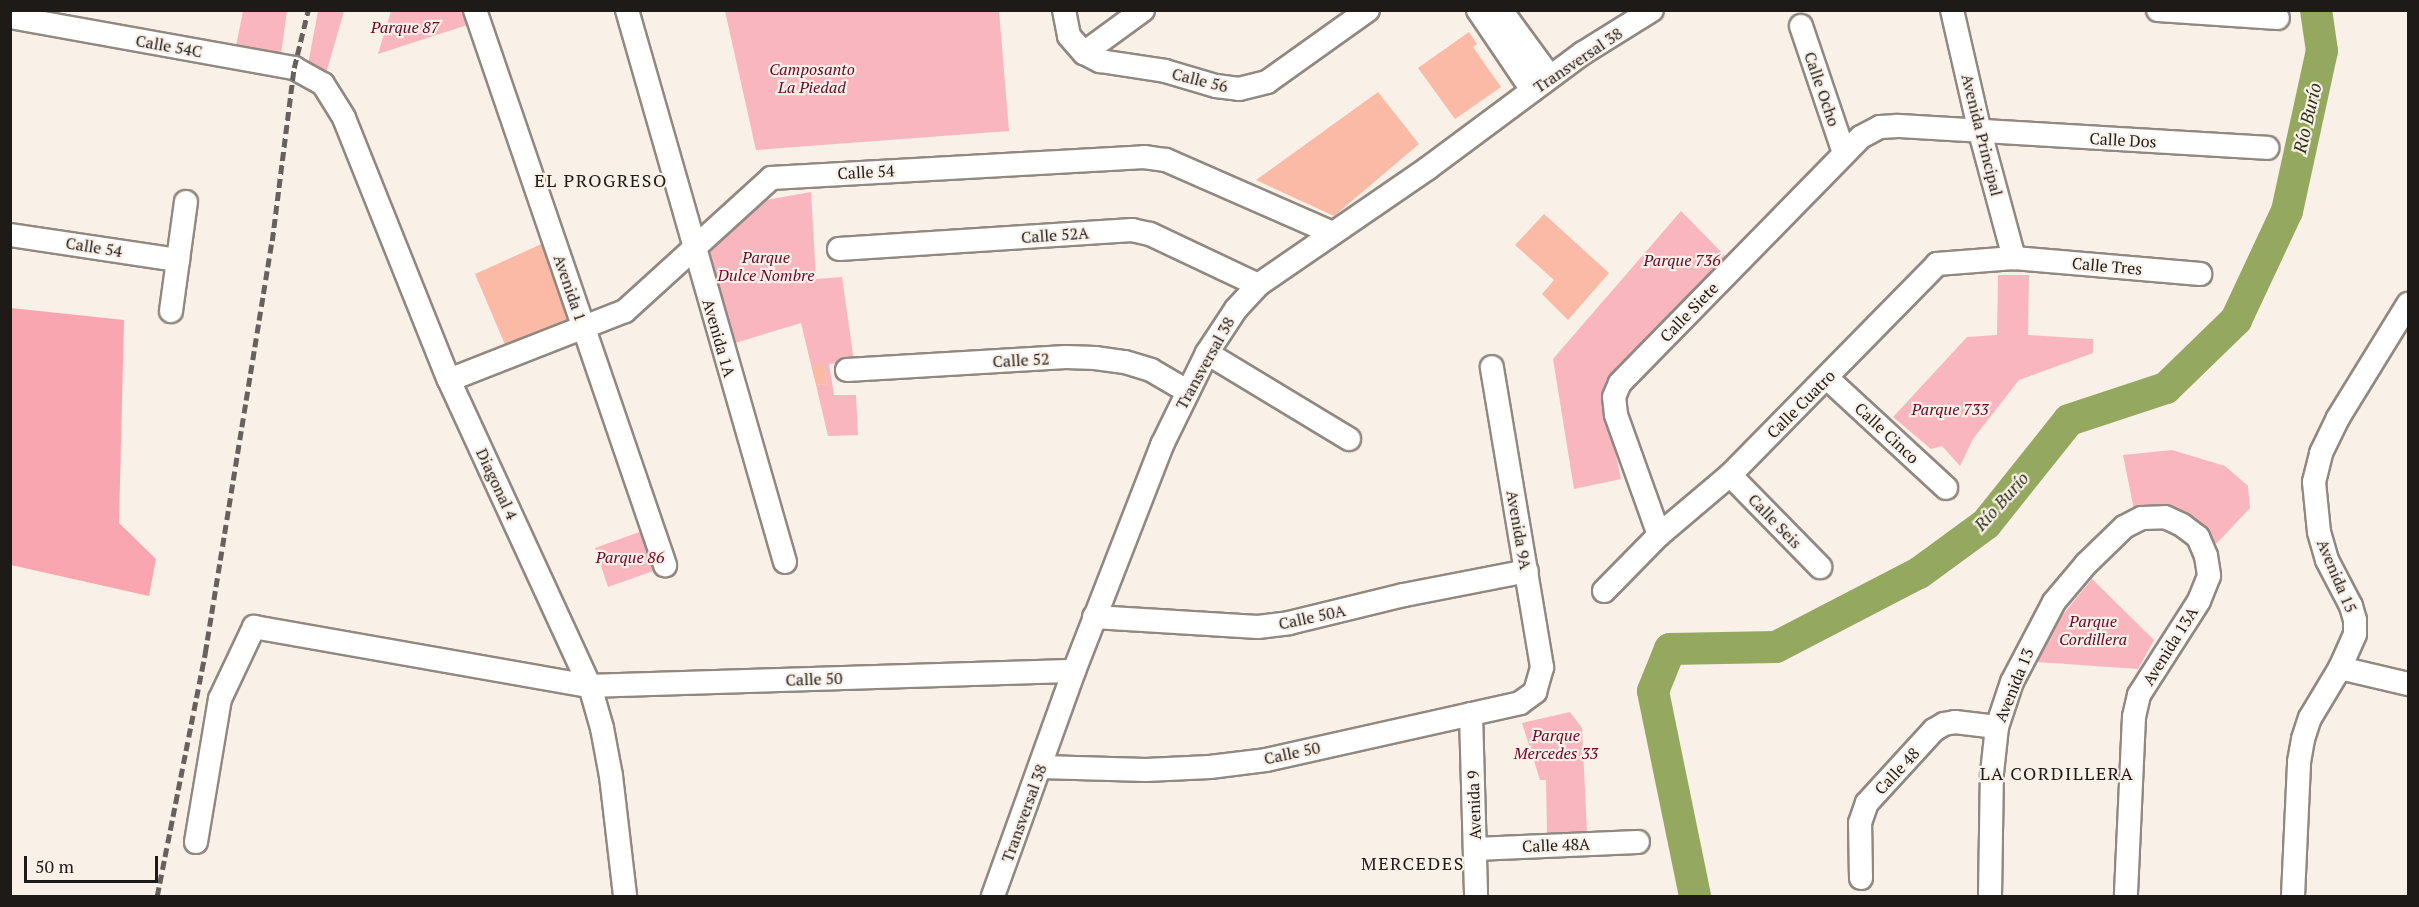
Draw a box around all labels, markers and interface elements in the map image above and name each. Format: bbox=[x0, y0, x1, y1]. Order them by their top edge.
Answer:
park label: Parque 87 bbox=[371, 17, 439, 37]
street label: Transversal 38 bbox=[1530, 23, 1626, 97]
street label: Calle 54C bbox=[134, 31, 204, 61]
street label: Calle Ocho bbox=[1800, 49, 1844, 129]
park label: Camposanto La Piedad bbox=[769, 59, 855, 97]
street label: Calle 56 bbox=[1170, 64, 1230, 96]
street label: Avenida Principal bbox=[1958, 72, 2006, 198]
water label: Río Burío bbox=[2288, 81, 2326, 155]
street label: Calle Dos bbox=[2089, 129, 2157, 151]
street label: Calle 54 bbox=[837, 161, 895, 183]
district label: EL PROGRESO bbox=[534, 169, 668, 191]
street label: Calle 52A bbox=[1020, 223, 1090, 247]
street label: Calle 54 bbox=[64, 233, 124, 261]
park label: Parque Dulce Nombre bbox=[718, 247, 814, 285]
park label: Parque 736 bbox=[1643, 250, 1721, 270]
street label: Avenida 1 bbox=[550, 252, 590, 324]
street label: Calle Tres bbox=[2071, 253, 2143, 279]
street label: Calle Siete bbox=[1656, 278, 1722, 346]
street label: Avenida 1A bbox=[699, 297, 739, 379]
street label: Transversal 38 bbox=[1172, 313, 1238, 413]
street label: Calle 52 bbox=[992, 349, 1050, 371]
street label: Calle Cuatro bbox=[1763, 366, 1839, 442]
street label: Calle Cinco bbox=[1851, 398, 1923, 468]
park label: Parque 733 bbox=[1911, 399, 1989, 419]
street label: Diagonal 4 bbox=[472, 445, 522, 523]
water label: Río Burío bbox=[1969, 467, 2033, 535]
street label: Avenida 9A bbox=[1503, 489, 1535, 571]
street label: Calle Seis bbox=[1744, 490, 1806, 552]
street label: Avenida 15 bbox=[2313, 536, 2361, 616]
park label: Parque 86 bbox=[596, 547, 664, 567]
street label: Calle 50A bbox=[1277, 601, 1347, 633]
street label: Avenida 13A bbox=[2138, 603, 2202, 689]
park label: Parque Cordillera bbox=[2059, 611, 2127, 649]
street label: Avenida 13 bbox=[1991, 645, 2037, 725]
street label: Calle 50 bbox=[785, 668, 843, 690]
park label: Parque Mercedes 33 bbox=[1514, 725, 1598, 763]
street label: Calle 50 bbox=[1262, 738, 1322, 768]
street label: Calle 48 bbox=[1871, 744, 1923, 798]
street label: Transversal 38 bbox=[997, 761, 1051, 865]
district label: LA CORDILLERA bbox=[1979, 762, 2135, 784]
street label: Avenida 9 bbox=[1463, 770, 1485, 840]
street label: Calle 48A bbox=[1522, 834, 1590, 856]
scale bar bbox=[27, 844, 160, 882]
district label: MERCEDES bbox=[1361, 852, 1465, 874]
text: 50 m bbox=[35, 854, 74, 878]

